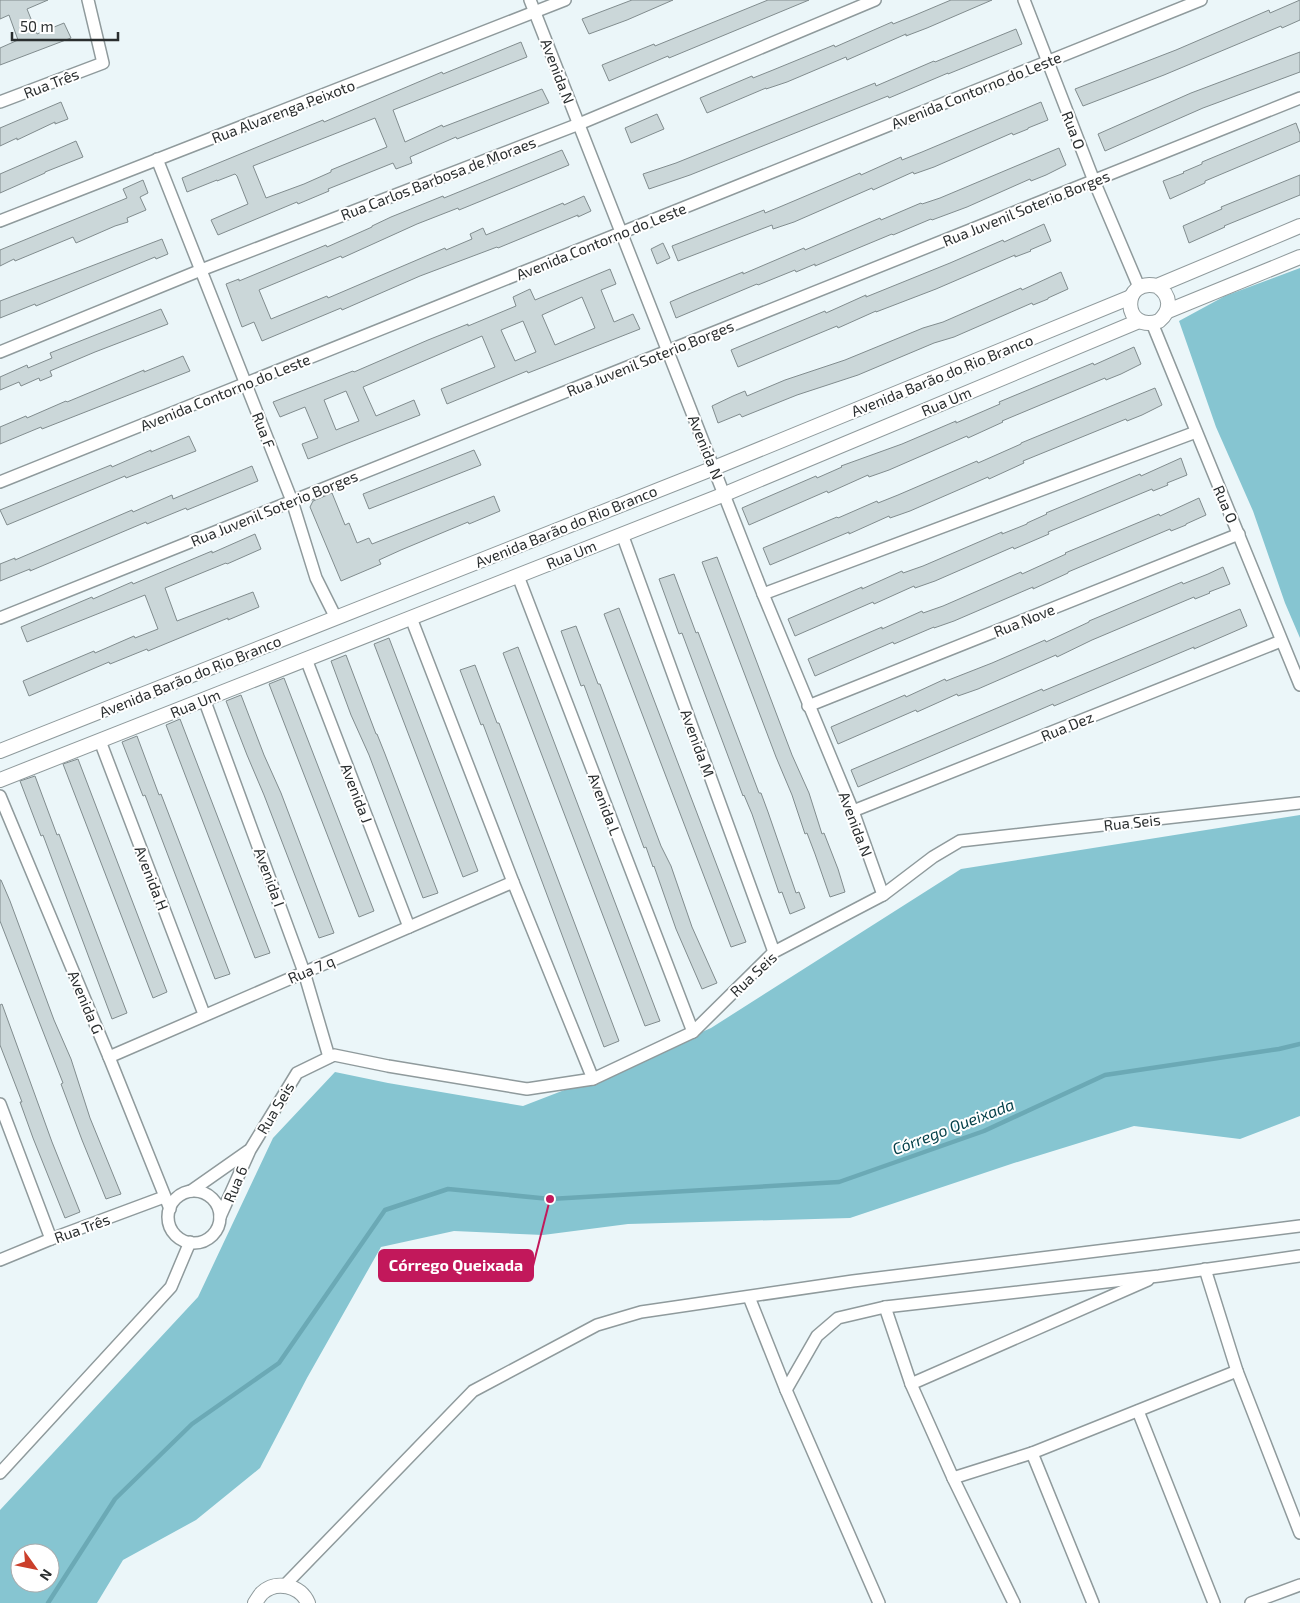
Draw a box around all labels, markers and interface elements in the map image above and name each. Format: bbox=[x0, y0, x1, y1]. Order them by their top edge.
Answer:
scale bar bbox=[12, 10, 119, 42]
text: 50 m bbox=[20, 17, 54, 35]
street label: Avenida N bbox=[537, 36, 579, 106]
street label: Avenida Contorno do Leste bbox=[888, 48, 1064, 132]
street label: Rua Três bbox=[21, 64, 81, 102]
street label: Rua Alvarenga Peixoto bbox=[209, 75, 357, 147]
street label: Rua O bbox=[1059, 108, 1089, 152]
street label: Rua Carlos Barbosa de Moraes bbox=[338, 132, 538, 224]
street label: Rua Juvenil Soterio Borges bbox=[940, 166, 1112, 250]
street label: Avenida Contorno do Leste bbox=[513, 199, 689, 283]
street label: Rua Juvenil Soterio Borges bbox=[564, 316, 736, 400]
street label: Avenida Barão do Rio Branco bbox=[848, 330, 1036, 420]
street label: Avenida Contorno do Leste bbox=[137, 350, 313, 434]
street label: Rua Um bbox=[918, 382, 974, 420]
street label: Rua F bbox=[249, 409, 279, 451]
street label: Avenida N bbox=[685, 412, 727, 482]
street label: Rua Juvenil Soterio Borges bbox=[188, 466, 360, 550]
street label: Avenida Barão do Rio Branco bbox=[472, 481, 660, 571]
street label: Rua O bbox=[1210, 482, 1242, 526]
street label: Rua Um bbox=[543, 536, 599, 572]
street label: Rua Nove bbox=[991, 600, 1057, 640]
street label: Avenida Barão do Rio Branco bbox=[96, 631, 284, 721]
street label: Rua Um bbox=[167, 685, 223, 721]
street label: Avenida M bbox=[677, 707, 719, 779]
street label: Rua Dez bbox=[1038, 707, 1096, 745]
street label: Avenida J bbox=[337, 761, 377, 825]
street label: Avenida L bbox=[585, 770, 625, 838]
street label: Avenida N bbox=[835, 789, 877, 859]
street label: Rua Seis bbox=[1103, 810, 1161, 834]
street label: Avenida H bbox=[131, 843, 173, 913]
street label: Avenida I bbox=[251, 845, 289, 909]
street label: Rua Seis bbox=[726, 948, 780, 1000]
street label: Rua 7 q bbox=[285, 951, 337, 987]
street label: Avenida G bbox=[65, 968, 107, 1036]
street label: Rua Seis bbox=[253, 1079, 297, 1137]
water label: Córrego Queixada bbox=[889, 1094, 1017, 1159]
street label: Rua 6 bbox=[219, 1163, 251, 1205]
street label: Rua Três bbox=[52, 1210, 112, 1246]
callout: Córrego Queixada bbox=[379, 1250, 533, 1281]
text: Córrego Queixada bbox=[389, 1255, 523, 1275]
north arrow bbox=[10, 1543, 60, 1593]
text: N bbox=[36, 1566, 56, 1584]

